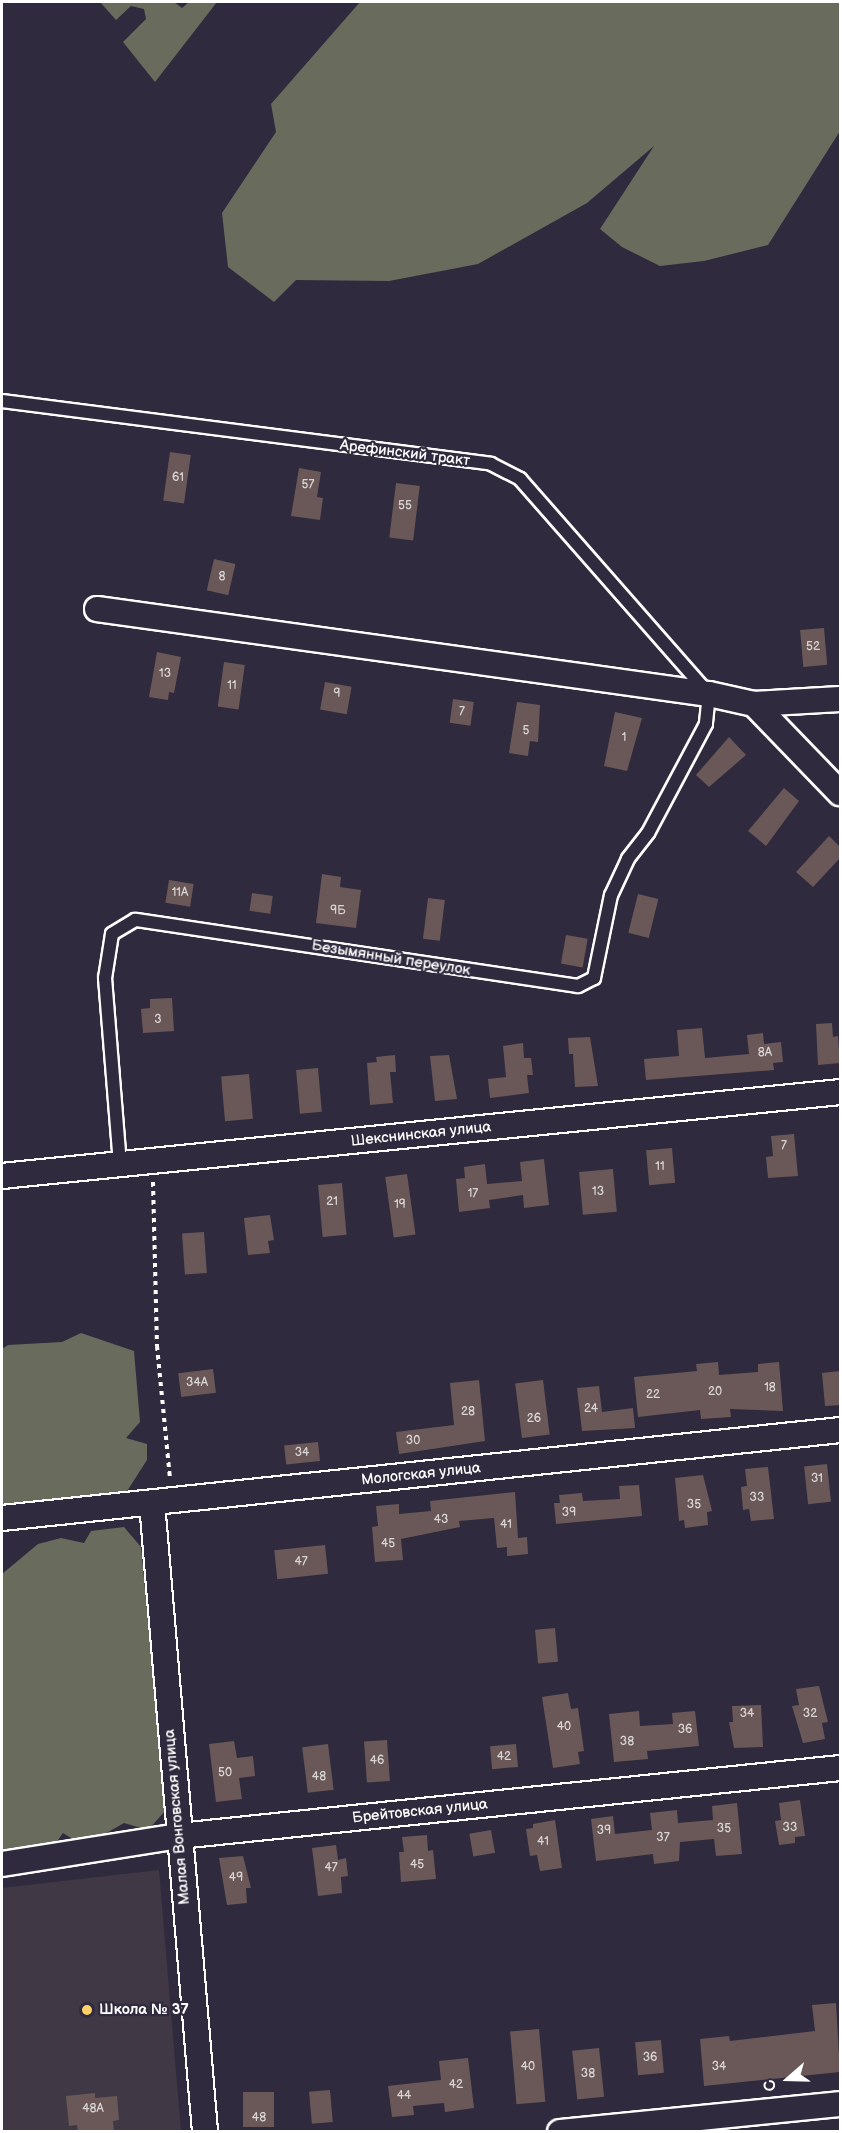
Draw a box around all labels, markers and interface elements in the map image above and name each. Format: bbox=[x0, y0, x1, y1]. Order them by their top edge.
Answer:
street label: Арефинский тракт bbox=[339, 436, 471, 470]
house number: 61 bbox=[172, 471, 184, 485]
house number: 57 bbox=[302, 478, 314, 492]
house number: 55 bbox=[398, 499, 412, 513]
house number: 8 bbox=[219, 570, 225, 584]
house number: 52 bbox=[806, 640, 820, 654]
house number: 13 bbox=[159, 667, 171, 681]
house number: 11 bbox=[227, 679, 237, 693]
house number: 9 bbox=[334, 687, 340, 701]
house number: 7 bbox=[459, 705, 465, 719]
house number: 5 bbox=[523, 724, 529, 738]
house number: 1 bbox=[622, 731, 626, 745]
house number: 11А bbox=[172, 886, 188, 900]
house number: 9Б bbox=[330, 904, 346, 918]
street label: Безымянный переулок bbox=[310, 937, 472, 979]
house number: 3 bbox=[154, 1013, 162, 1027]
house number: 8А bbox=[758, 1046, 772, 1060]
street label: Шекснинская улица bbox=[350, 1118, 492, 1150]
house number: 7 bbox=[781, 1139, 787, 1153]
house number: 11 bbox=[655, 1160, 665, 1174]
house number: 13 bbox=[592, 1185, 604, 1199]
house number: 17 bbox=[468, 1187, 478, 1201]
house number: 21 bbox=[326, 1195, 338, 1209]
house number: 19 bbox=[394, 1198, 406, 1212]
house number: 34А bbox=[186, 1376, 208, 1390]
house number: 18 bbox=[764, 1381, 776, 1395]
house number: 20 bbox=[708, 1385, 722, 1399]
house number: 22 bbox=[646, 1388, 660, 1402]
house number: 24 bbox=[584, 1402, 598, 1416]
house number: 28 bbox=[461, 1405, 475, 1419]
house number: 26 bbox=[527, 1412, 541, 1426]
house number: 30 bbox=[406, 1434, 420, 1448]
house number: 34 bbox=[295, 1446, 309, 1460]
street label: Мологская улица bbox=[360, 1459, 482, 1489]
house number: 31 bbox=[811, 1472, 823, 1486]
house number: 33 bbox=[750, 1491, 764, 1505]
house number: 35 bbox=[687, 1498, 701, 1512]
house number: 39 bbox=[562, 1506, 576, 1520]
house number: 43 bbox=[434, 1513, 448, 1527]
house number: 41 bbox=[500, 1518, 512, 1532]
house number: 45 bbox=[381, 1537, 395, 1551]
house number: 47 bbox=[294, 1555, 308, 1569]
house number: 34 bbox=[740, 1707, 754, 1721]
house number: 32 bbox=[803, 1707, 817, 1721]
house number: 40 bbox=[557, 1720, 571, 1734]
house number: 36 bbox=[678, 1723, 692, 1737]
street label: Малая Вонговская улица bbox=[160, 1729, 194, 1905]
house number: 38 bbox=[620, 1735, 634, 1749]
house number: 42 bbox=[497, 1750, 511, 1764]
house number: 46 bbox=[370, 1754, 384, 1768]
house number: 50 bbox=[218, 1766, 232, 1780]
house number: 48 bbox=[312, 1770, 326, 1784]
street label: Брейтовская улица bbox=[351, 1795, 489, 1827]
house number: 33 bbox=[783, 1821, 797, 1835]
house number: 35 bbox=[717, 1822, 731, 1836]
house number: 39 bbox=[597, 1824, 611, 1838]
house number: 37 bbox=[656, 1831, 670, 1845]
house number: 41 bbox=[537, 1835, 549, 1849]
house number: 45 bbox=[410, 1858, 424, 1872]
house number: 47 bbox=[324, 1861, 338, 1875]
house number: 49 bbox=[229, 1871, 243, 1885]
place label: Школа № 37 bbox=[99, 2001, 189, 2019]
marker: Школа № 37 bbox=[80, 2003, 94, 2017]
north arrow bbox=[758, 2049, 818, 2109]
house number: 36 bbox=[643, 2051, 657, 2065]
house number: 40 bbox=[521, 2060, 535, 2074]
house number: 34 bbox=[712, 2060, 726, 2074]
house number: 38 bbox=[581, 2067, 595, 2081]
text: С bbox=[760, 2077, 781, 2094]
house number: 42 bbox=[449, 2078, 463, 2092]
house number: 44 bbox=[397, 2089, 411, 2103]
house number: 48А bbox=[82, 2102, 104, 2116]
house number: 48 bbox=[252, 2111, 266, 2125]

